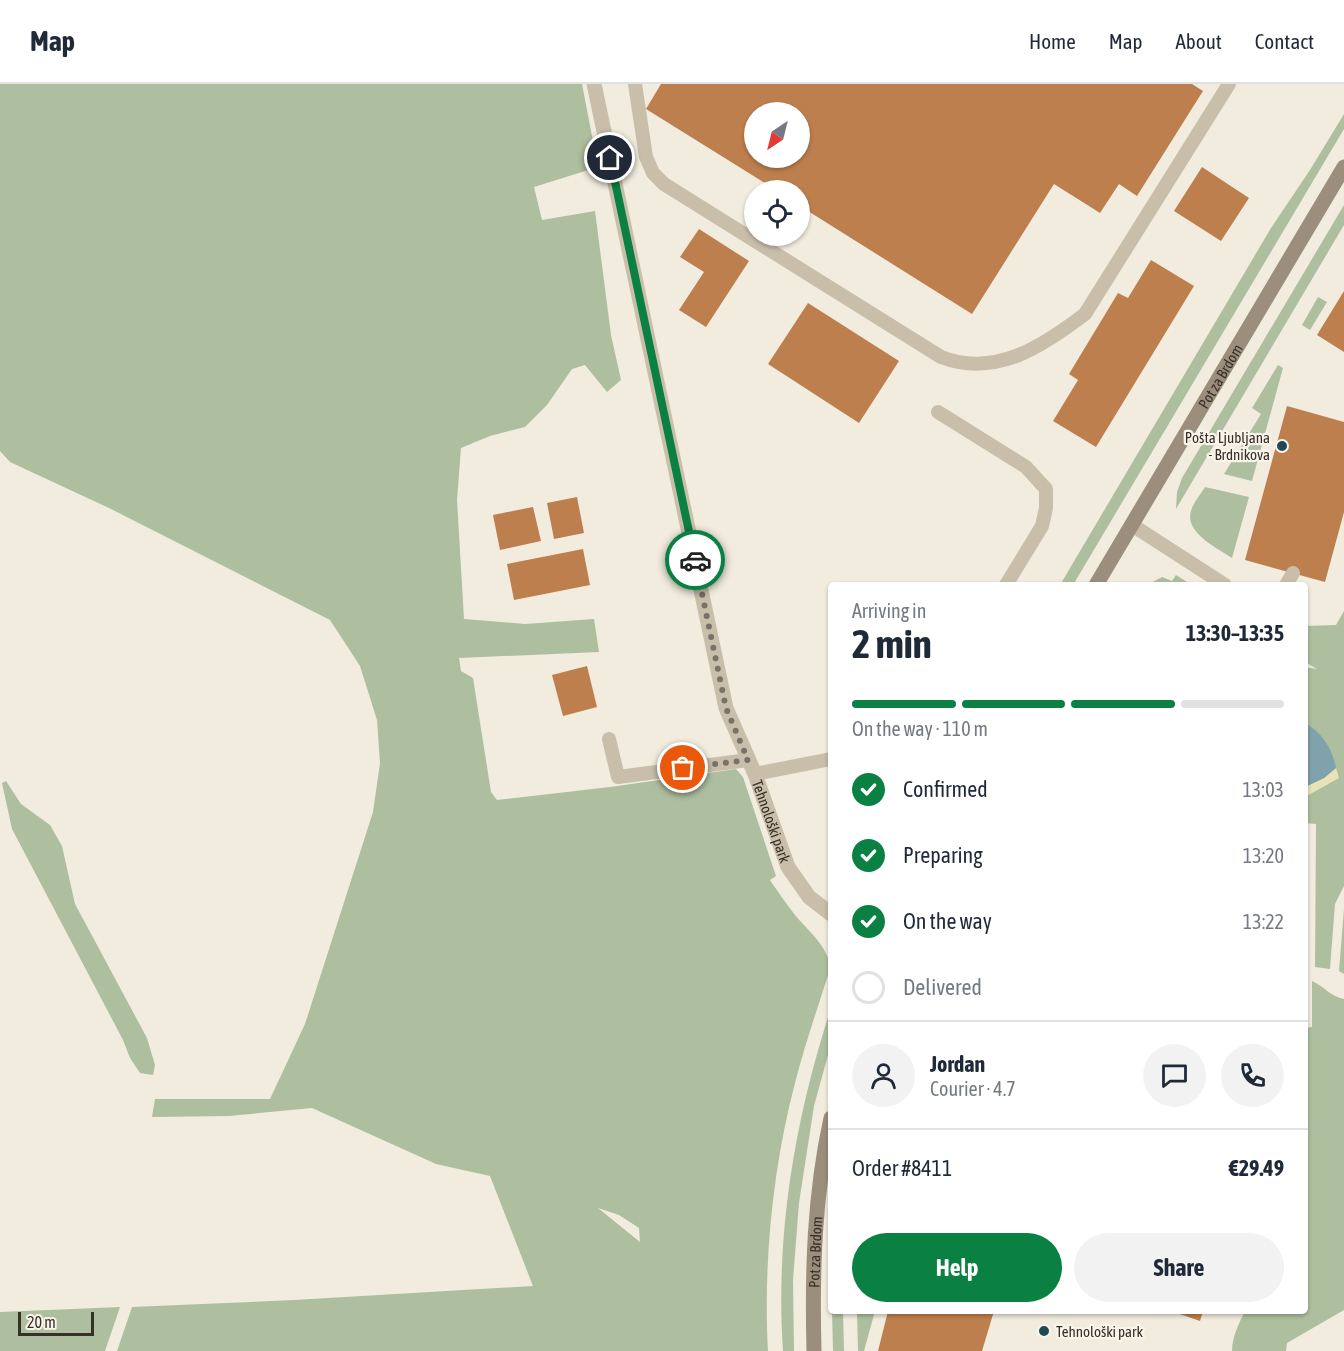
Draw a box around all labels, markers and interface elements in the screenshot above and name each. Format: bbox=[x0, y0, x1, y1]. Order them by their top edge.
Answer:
text: Map bbox=[30, 25, 75, 57]
text: Home bbox=[1029, 29, 1076, 53]
text: Map bbox=[1109, 29, 1143, 53]
text: About bbox=[1176, 29, 1222, 53]
text: Contact bbox=[1255, 29, 1314, 53]
north arrow bbox=[744, 102, 810, 168]
map controls bbox=[744, 102, 810, 246]
pin bbox=[584, 132, 635, 183]
icon: home bbox=[593, 141, 626, 174]
button: locate bbox=[744, 180, 810, 246]
street label: Pot za Brdom bbox=[1194, 341, 1246, 411]
place label: Pošta Ljubljana - Brdnikova bbox=[1185, 429, 1270, 463]
marker: Pošta Ljubljana - Brdnikova bbox=[1275, 439, 1289, 453]
courier bbox=[665, 530, 725, 590]
icon: car bbox=[679, 544, 712, 577]
text: Arriving in bbox=[852, 599, 926, 622]
text: 13:30–13:35 bbox=[1186, 620, 1284, 646]
text: 2 min bbox=[852, 622, 932, 666]
text: On the way · 110 m bbox=[852, 717, 988, 740]
pin bbox=[657, 742, 708, 793]
icon: bag bbox=[666, 751, 699, 784]
icon: check bbox=[852, 773, 885, 806]
text: Confirmed bbox=[903, 776, 988, 802]
street label: Tehnološki park bbox=[749, 777, 794, 865]
text: 13:03 bbox=[1242, 778, 1284, 801]
icon: check bbox=[852, 839, 885, 872]
text: Preparing bbox=[903, 842, 983, 868]
text: 13:20 bbox=[1243, 844, 1284, 867]
icon: check bbox=[852, 905, 885, 938]
text: On the way bbox=[903, 908, 992, 934]
text: 13:22 bbox=[1243, 910, 1284, 933]
text: Delivered bbox=[903, 974, 982, 1000]
button: person bbox=[852, 1044, 915, 1107]
button: chat bbox=[1143, 1044, 1206, 1107]
button: phone bbox=[1221, 1044, 1284, 1107]
text: Jordan bbox=[930, 1051, 985, 1077]
text: Courier · 4.7 bbox=[930, 1077, 1016, 1100]
text: Order #8411 bbox=[852, 1155, 952, 1181]
text: €29.49 bbox=[1229, 1155, 1284, 1181]
street label: Pot za Brdom bbox=[805, 1216, 825, 1288]
button: Help bbox=[852, 1233, 1062, 1302]
button: Share bbox=[1074, 1233, 1284, 1302]
scale bar bbox=[18, 1309, 94, 1336]
text: 20 m bbox=[27, 1313, 56, 1331]
place label: Tehnološki park bbox=[1056, 1323, 1143, 1340]
marker: Tehnološki park bbox=[1037, 1324, 1051, 1338]

